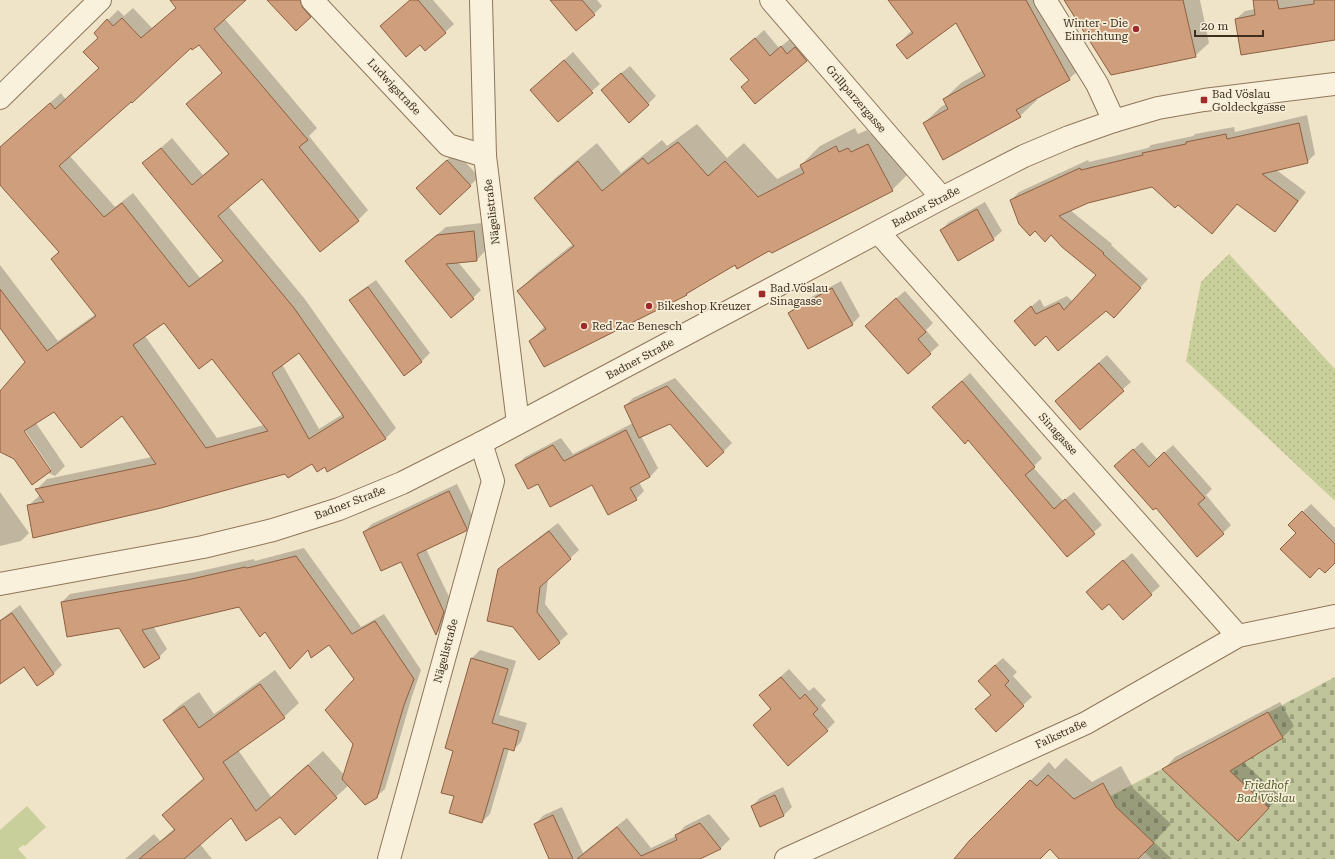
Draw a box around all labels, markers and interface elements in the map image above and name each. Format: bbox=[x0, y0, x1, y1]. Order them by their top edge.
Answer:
scale bar bbox=[1195, 12, 1263, 38]
place label: Winter - Die Einrichtung bbox=[1063, 17, 1129, 43]
text: 20 m bbox=[1201, 19, 1228, 33]
marker: Winter - Die Einrichtung bbox=[1131, 24, 1141, 34]
street label: Ludwigstraße bbox=[365, 56, 423, 118]
street label: Grillparzergasse bbox=[823, 63, 889, 135]
place label: Bad Vöslau Goldeckgasse bbox=[1212, 88, 1286, 114]
marker: Bad Vöslau Goldeckgasse bbox=[1199, 95, 1209, 105]
street label: Nägelistraße bbox=[482, 178, 502, 246]
street label: Badner Straße bbox=[890, 184, 962, 230]
place label: Bad Vöslau Sinagasse bbox=[770, 282, 828, 308]
marker: Bad Vöslau Sinagasse bbox=[757, 289, 767, 299]
place label: Bikeshop Kreuzer bbox=[657, 300, 751, 313]
marker: Bikeshop Kreuzer bbox=[644, 301, 654, 311]
place label: Red Zac Benesch bbox=[592, 320, 682, 333]
marker: Red Zac Benesch bbox=[579, 321, 589, 331]
street label: Badner Straße bbox=[604, 336, 676, 382]
street label: Sinagasse bbox=[1036, 410, 1080, 458]
street label: Badner Straße bbox=[313, 484, 387, 522]
street label: Nägelistraße bbox=[431, 617, 461, 685]
street label: Falkstraße bbox=[1033, 717, 1089, 751]
park label: Friedhof Bad Vöslau bbox=[1236, 779, 1295, 805]

